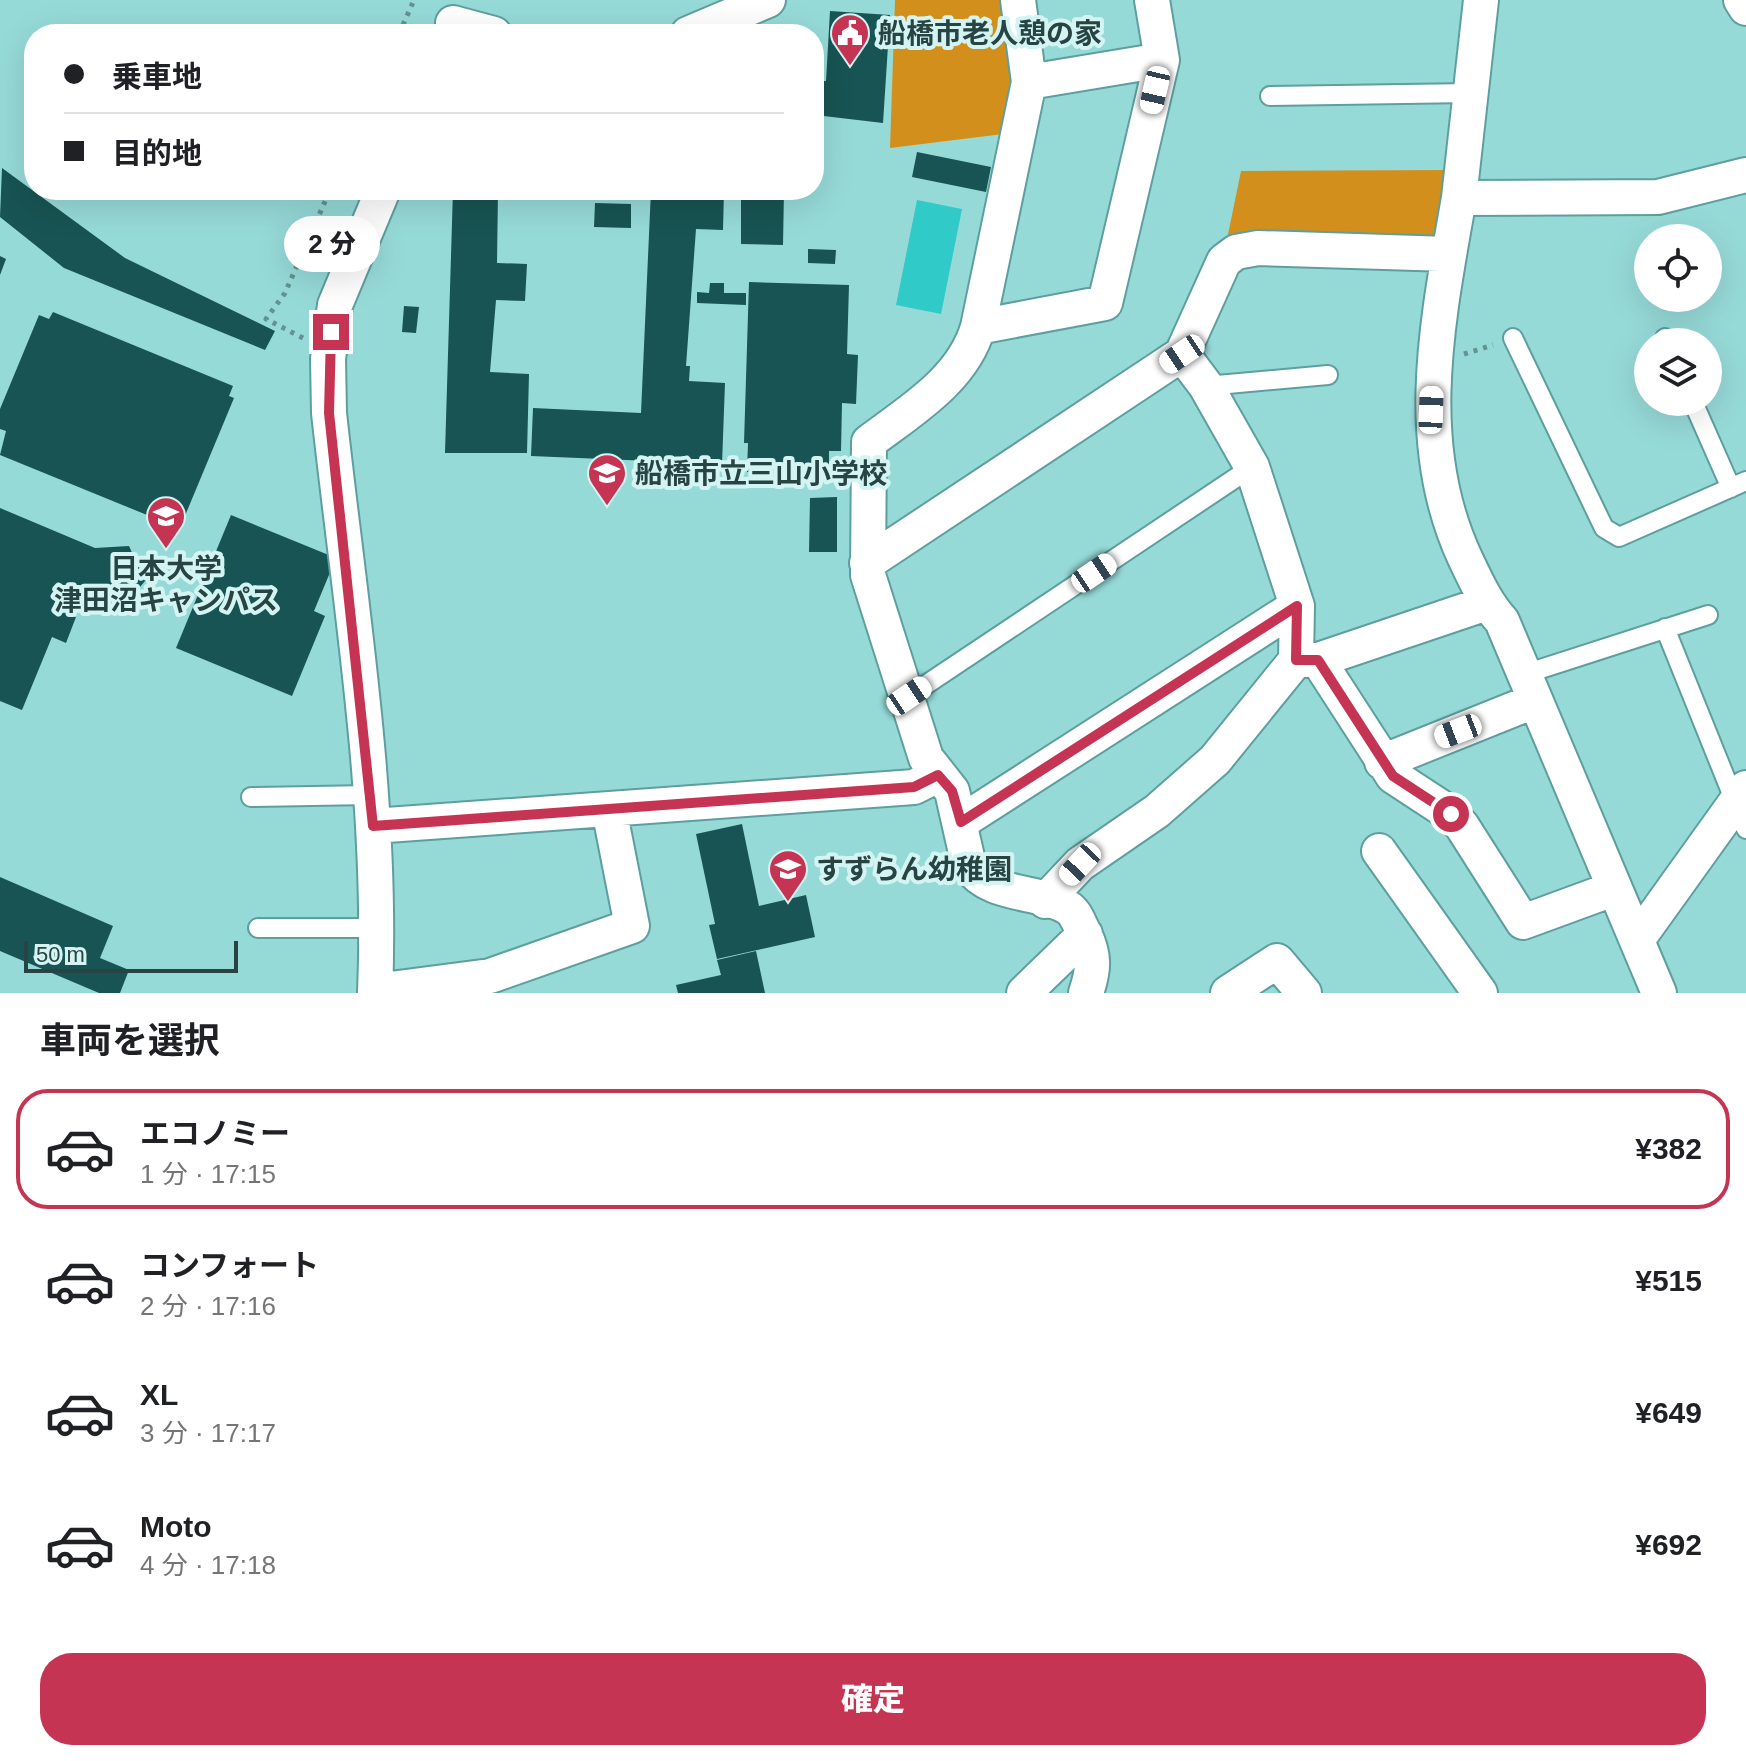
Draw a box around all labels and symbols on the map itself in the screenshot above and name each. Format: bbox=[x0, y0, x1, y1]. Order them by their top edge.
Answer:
public building icon: 船橋市老人憩の家 bbox=[829, 12, 871, 67]
place label: 船橋市老人憩の家 bbox=[878, 18, 1102, 49]
car bbox=[1138, 64, 1172, 116]
callout: 2 分 bbox=[283, 216, 379, 272]
route end bbox=[313, 314, 349, 350]
car bbox=[1155, 331, 1209, 377]
car bbox=[1418, 386, 1444, 434]
school or university icon: 船橋市立三山小学校 bbox=[586, 452, 628, 507]
place label: 船橋市立三山小学校 bbox=[635, 458, 887, 489]
school or university icon: 日本大学 津田沼キャンパス bbox=[145, 495, 187, 550]
car bbox=[1067, 550, 1121, 596]
place label: 日本大学 津田沼キャンパス bbox=[54, 553, 278, 616]
car bbox=[882, 673, 936, 719]
car bbox=[1431, 711, 1485, 751]
route start bbox=[1433, 796, 1469, 832]
car bbox=[1055, 838, 1105, 890]
school or university icon: すずらん幼稚園 bbox=[767, 848, 809, 903]
place label: すずらん幼稚園 bbox=[816, 854, 1012, 885]
scale bar bbox=[24, 937, 238, 973]

